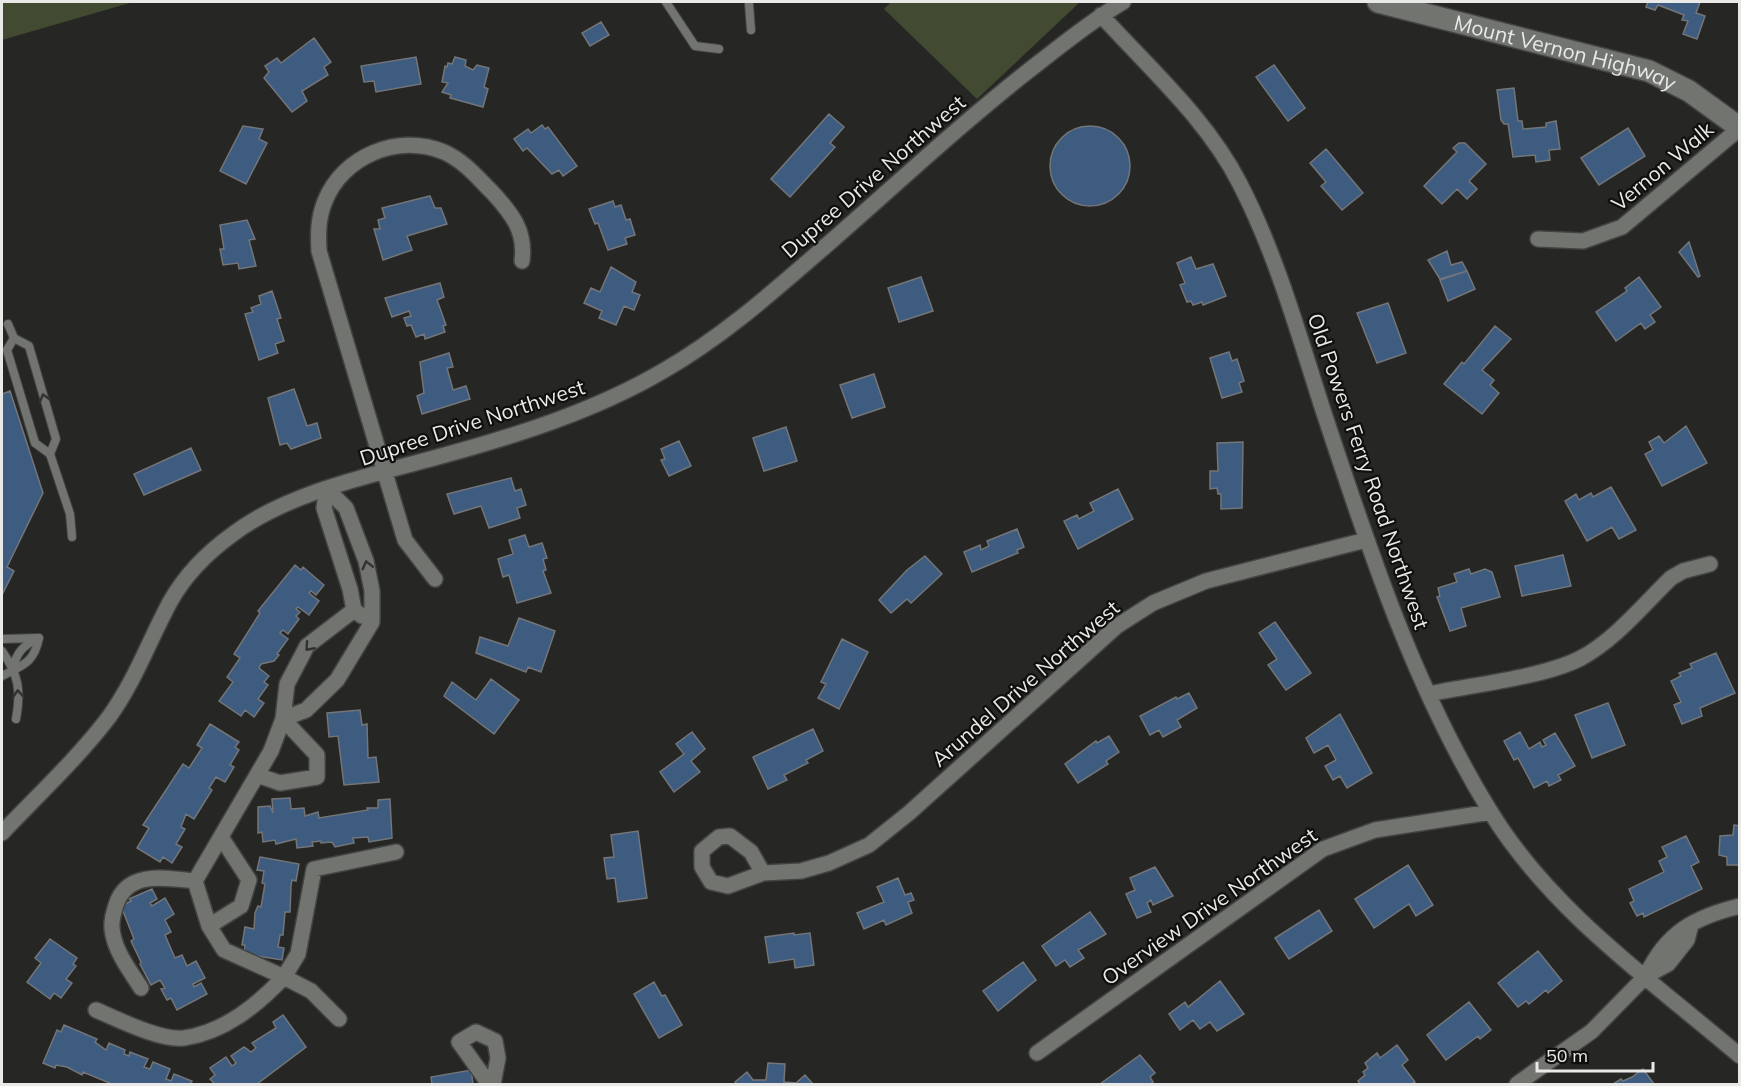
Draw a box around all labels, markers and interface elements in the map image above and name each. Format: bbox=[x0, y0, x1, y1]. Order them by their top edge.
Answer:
street label: Mount Vernon Highway bbox=[1452, 9, 1681, 96]
street label: Dupree Drive Northwest bbox=[776, 89, 970, 263]
street label: Vernon Walk bbox=[1606, 116, 1718, 216]
street label: Old Powers Ferry Road Northwest bbox=[1303, 310, 1435, 632]
street label: Dupree Drive Northwest bbox=[356, 373, 588, 471]
one-way arrow bbox=[39, 393, 51, 404]
one-way arrow bbox=[361, 560, 374, 570]
street label: Arundel Drive Northwest bbox=[926, 594, 1124, 772]
one-way arrow bbox=[305, 640, 316, 650]
one-way arrow bbox=[12, 690, 25, 699]
street label: Overview Drive Northwest bbox=[1096, 822, 1322, 990]
scale bar bbox=[1537, 1035, 1652, 1073]
text: 50 m bbox=[1546, 1044, 1588, 1067]

